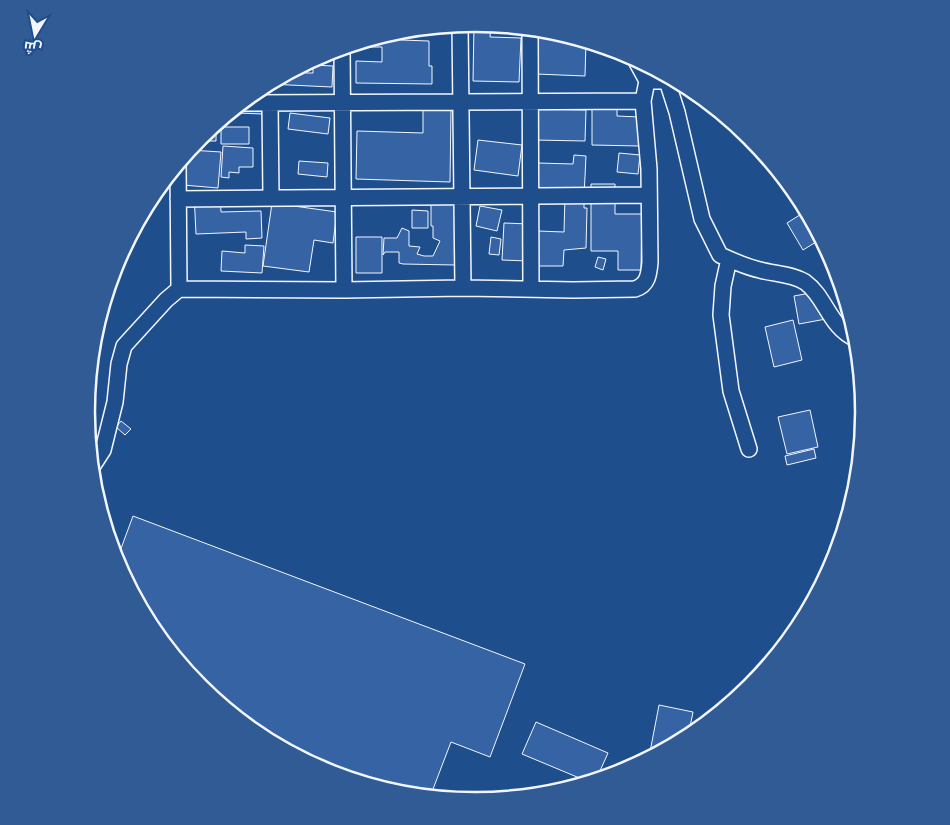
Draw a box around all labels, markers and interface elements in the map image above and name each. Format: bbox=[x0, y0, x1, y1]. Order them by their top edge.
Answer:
north arrow bbox=[10, 10, 60, 60]
text: ش bbox=[22, 36, 43, 59]

